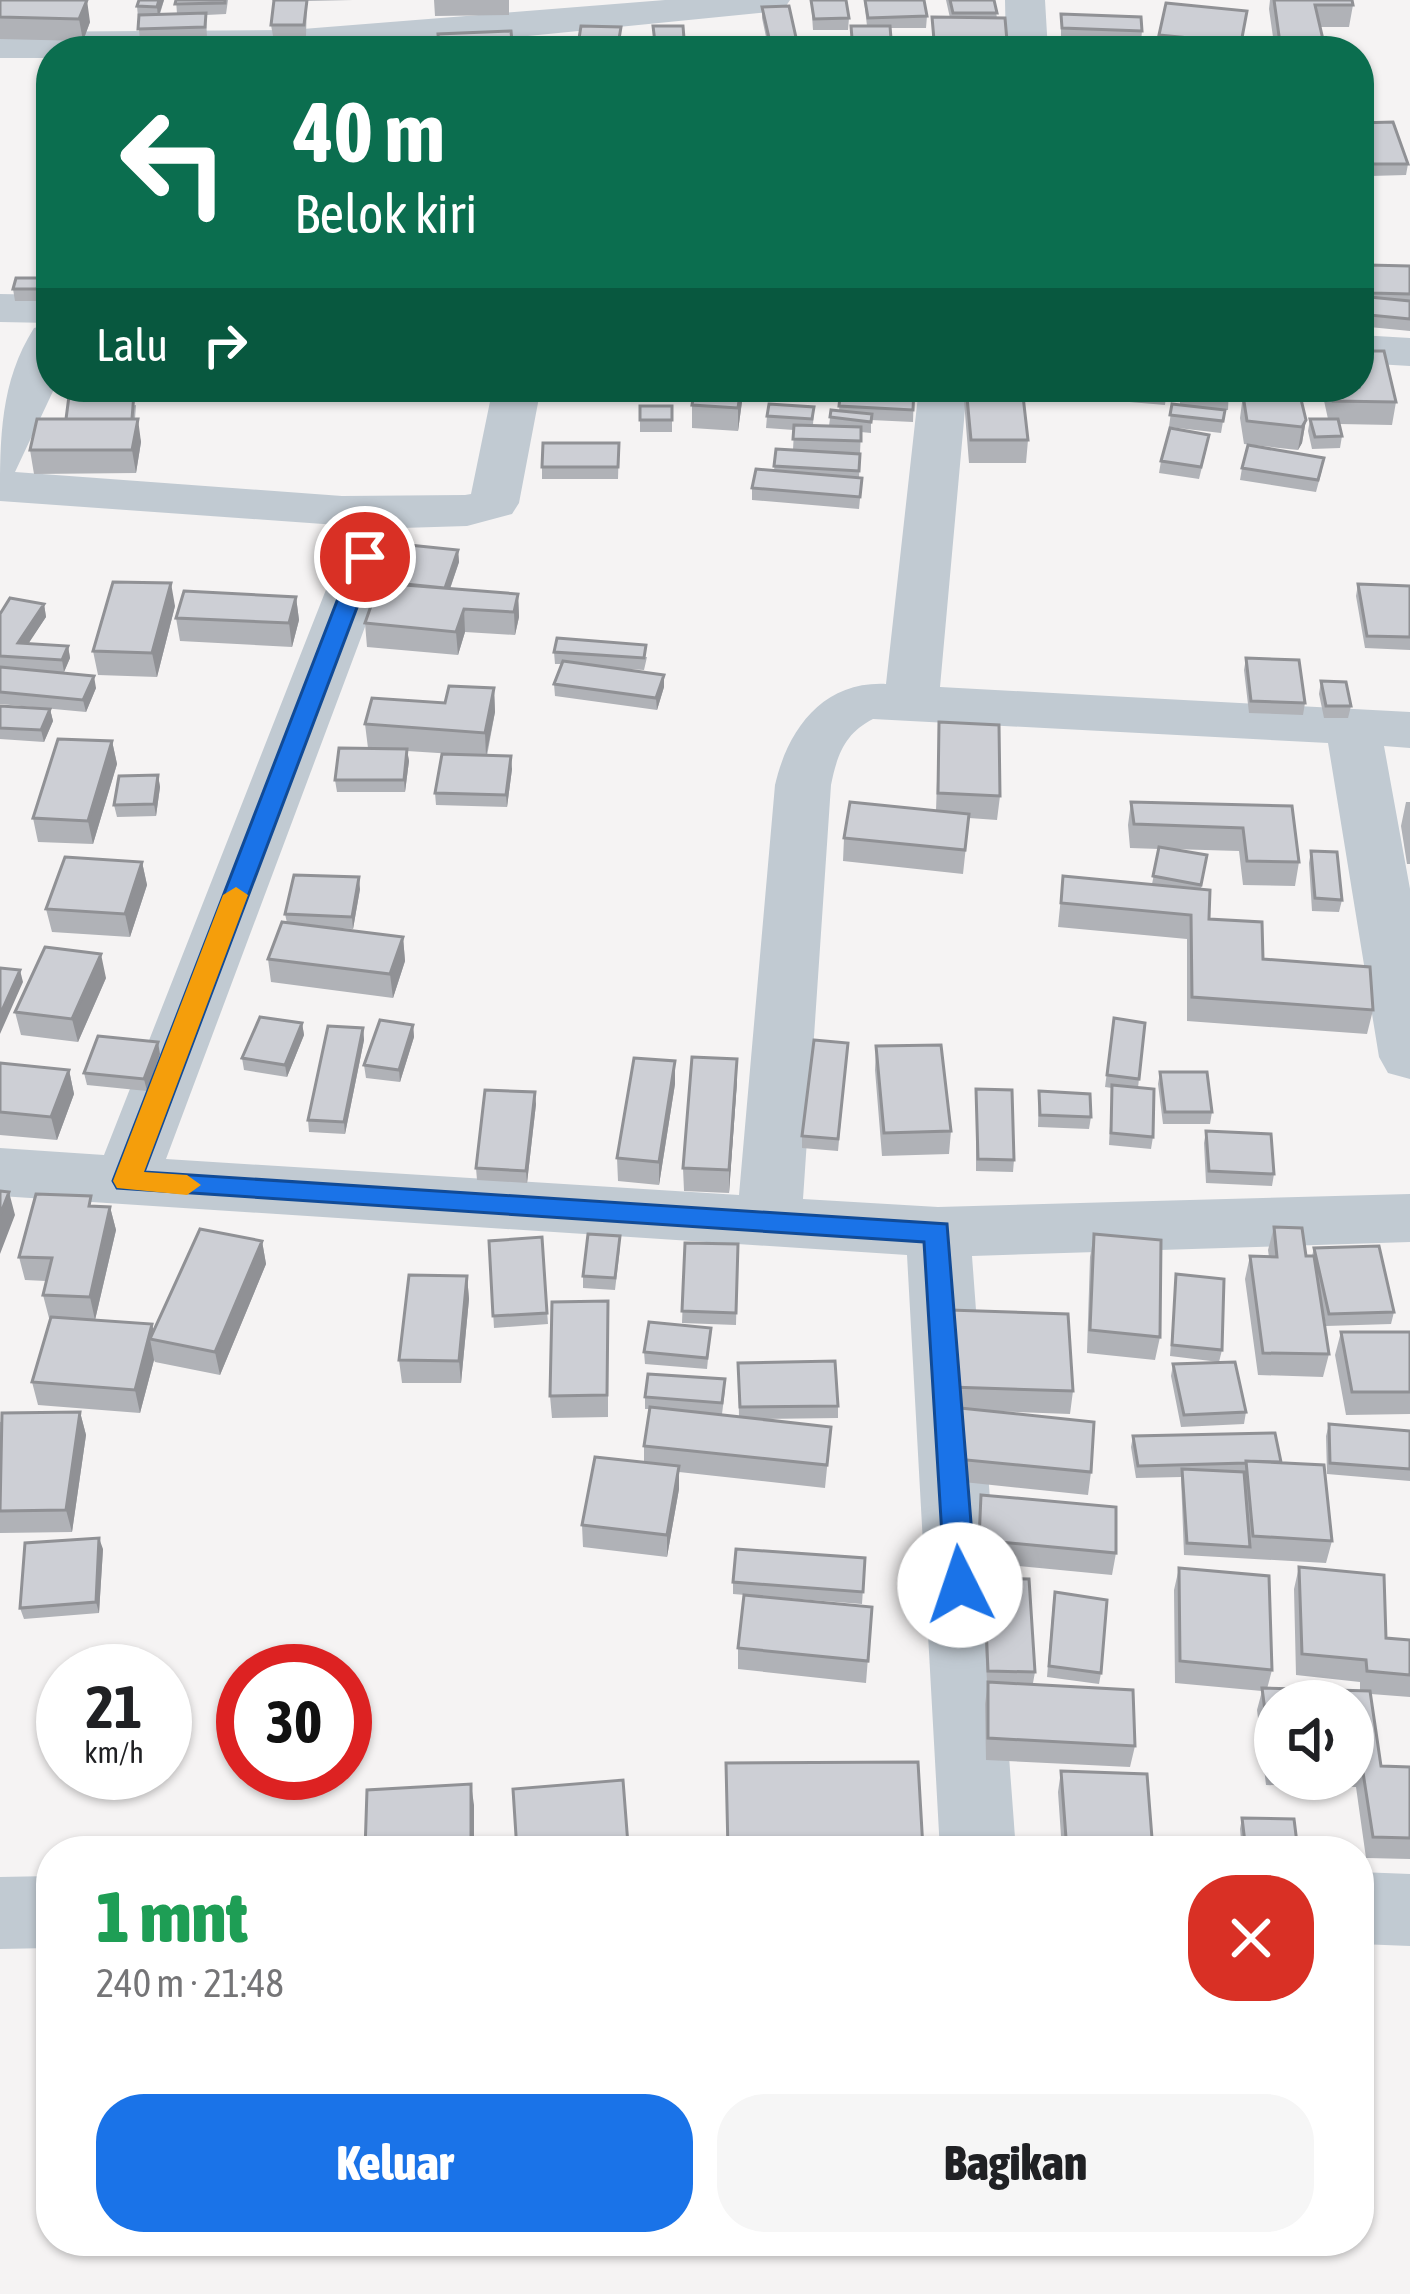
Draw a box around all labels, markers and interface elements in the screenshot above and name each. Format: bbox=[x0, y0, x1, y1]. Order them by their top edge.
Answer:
icon: left bbox=[96, 84, 252, 240]
text: 40 m bbox=[294, 84, 445, 180]
text: Belok kiri bbox=[294, 183, 477, 244]
icon: right bbox=[192, 312, 258, 378]
text: Lalu bbox=[96, 319, 168, 371]
pin bbox=[314, 506, 416, 608]
icon: arrive bbox=[332, 524, 398, 590]
position arrow bbox=[897, 1522, 1023, 1648]
speed limit sign: 30 bbox=[216, 1644, 372, 1800]
text: 21 bbox=[86, 1672, 142, 1741]
map controls bbox=[1254, 1680, 1374, 1800]
button: sound bbox=[1254, 1680, 1374, 1800]
text: km/h bbox=[84, 1735, 144, 1769]
text: 1 mnt bbox=[96, 1875, 247, 1957]
button: close bbox=[1188, 1875, 1314, 2001]
text: 240 m · 21:48 bbox=[96, 1961, 284, 2005]
button: Keluar bbox=[96, 2094, 693, 2232]
button: Bagikan bbox=[717, 2094, 1314, 2232]

